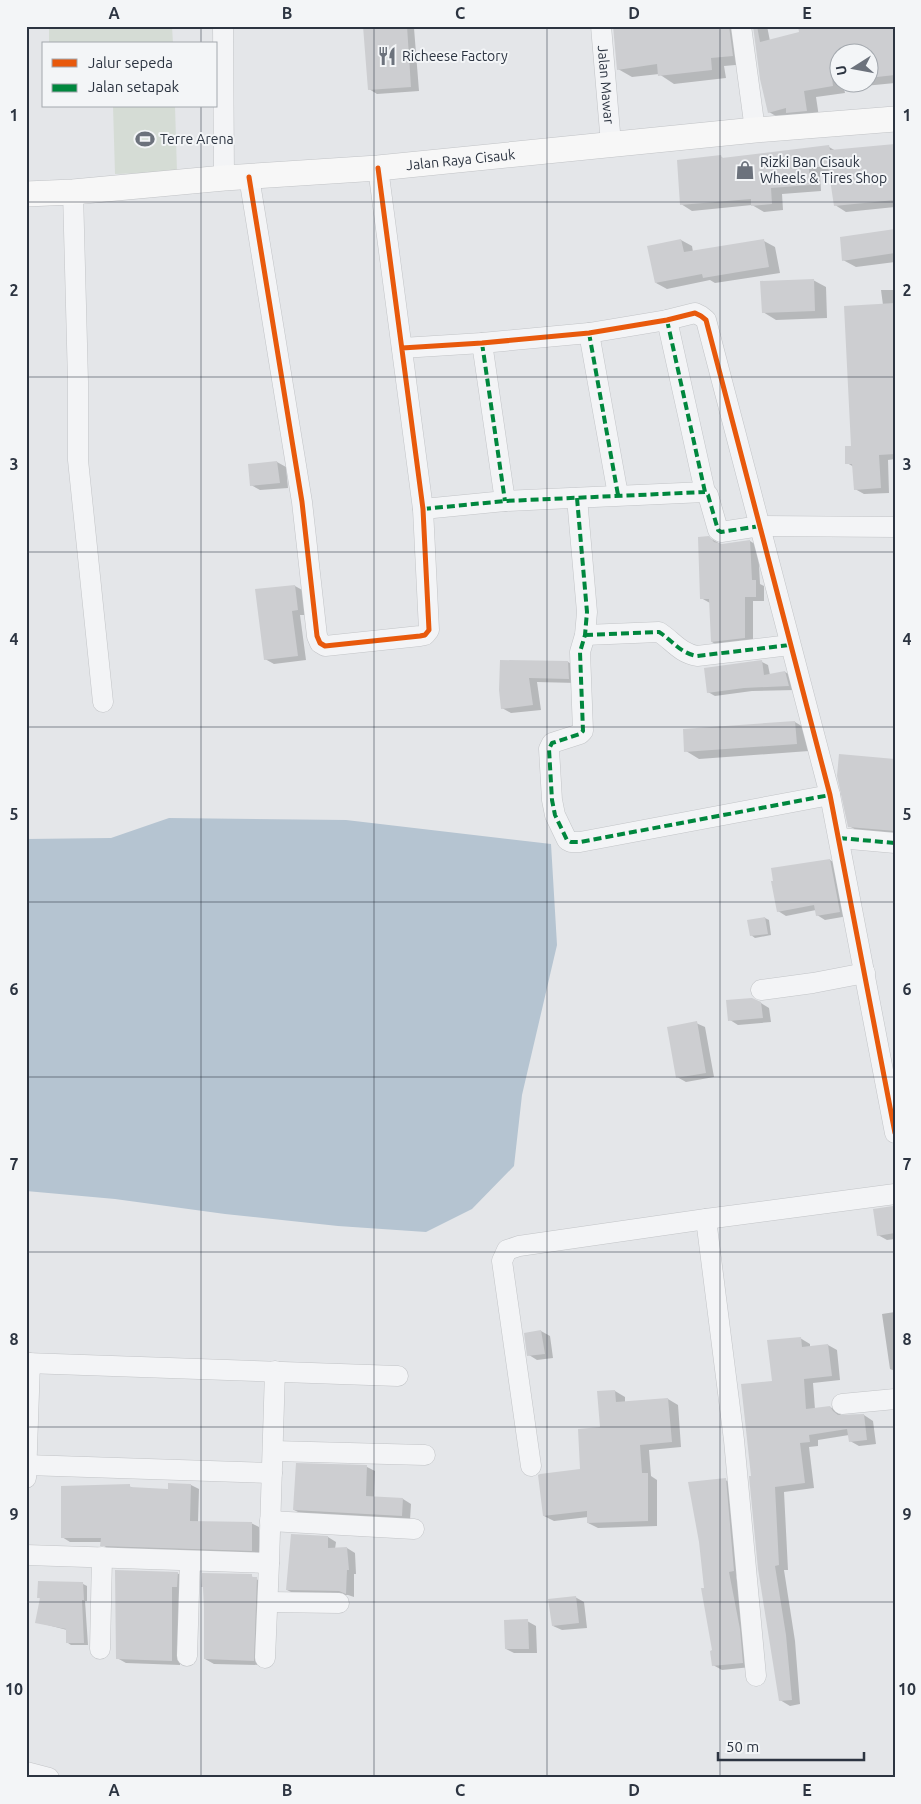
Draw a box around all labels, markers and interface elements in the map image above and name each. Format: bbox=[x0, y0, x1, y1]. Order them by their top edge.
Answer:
text: A bbox=[108, 4, 120, 22]
text: B bbox=[282, 4, 292, 22]
text: C bbox=[455, 4, 465, 22]
text: D bbox=[628, 4, 640, 22]
text: E bbox=[802, 4, 812, 22]
legend bbox=[42, 42, 218, 108]
north arrow bbox=[828, 42, 878, 92]
restaurant icon: Richeese Factory bbox=[376, 45, 398, 67]
street label: Jalan Mawar bbox=[595, 45, 617, 125]
place label: Richeese Factory bbox=[402, 48, 508, 64]
text: Jalur sepeda bbox=[88, 54, 173, 71]
text: U bbox=[832, 64, 850, 77]
text: Jalan setapak bbox=[88, 78, 180, 95]
text: 1 bbox=[9, 106, 19, 124]
text: 1 bbox=[902, 106, 912, 124]
sports icon: Terre Arena bbox=[134, 128, 156, 150]
place label: Terre Arena bbox=[160, 131, 234, 147]
street label: Jalan Raya Cisauk bbox=[405, 146, 516, 173]
place label: Rizki Ban Cisauk Wheels & Tires Shop bbox=[760, 154, 887, 186]
shop icon: Rizki Ban Cisauk Wheels & Tires Shop bbox=[734, 159, 756, 181]
text: 2 bbox=[9, 281, 19, 299]
text: 2 bbox=[902, 281, 912, 299]
text: 3 bbox=[9, 455, 19, 473]
text: 3 bbox=[902, 455, 912, 473]
text: 4 bbox=[9, 630, 19, 648]
text: 4 bbox=[902, 630, 912, 648]
text: 5 bbox=[9, 805, 19, 823]
text: 5 bbox=[902, 805, 912, 823]
text: 6 bbox=[9, 980, 19, 998]
text: 6 bbox=[902, 980, 912, 998]
text: 7 bbox=[9, 1155, 19, 1173]
text: 7 bbox=[902, 1155, 912, 1173]
text: 8 bbox=[9, 1330, 19, 1348]
text: 8 bbox=[902, 1330, 912, 1348]
text: 9 bbox=[9, 1505, 19, 1523]
text: 9 bbox=[902, 1505, 912, 1523]
text: 10 bbox=[5, 1680, 23, 1698]
text: 10 bbox=[898, 1680, 916, 1698]
scale bar bbox=[718, 1729, 865, 1761]
text: 50 m bbox=[726, 1738, 759, 1755]
text: A bbox=[108, 1781, 120, 1799]
text: B bbox=[282, 1781, 292, 1799]
text: C bbox=[455, 1781, 465, 1799]
text: D bbox=[628, 1781, 640, 1799]
text: E bbox=[802, 1781, 812, 1799]

